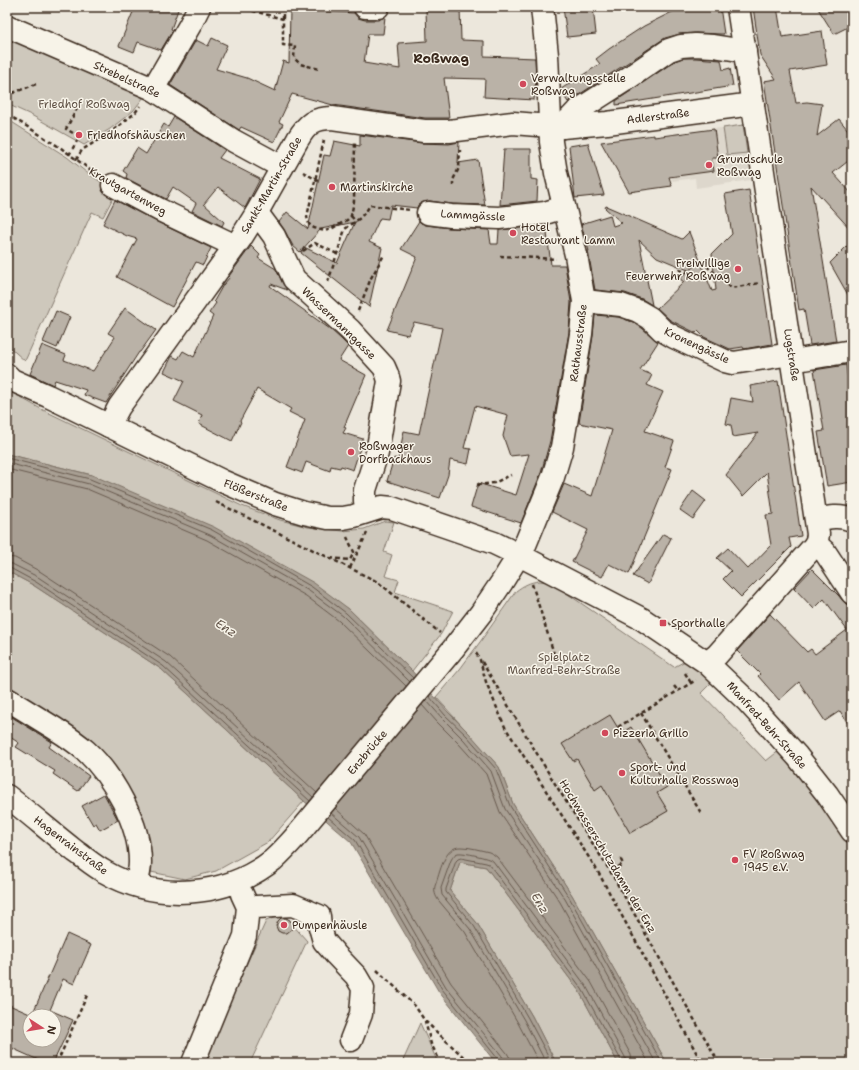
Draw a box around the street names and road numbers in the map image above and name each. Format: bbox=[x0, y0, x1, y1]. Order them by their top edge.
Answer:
street label: Strebelstraße bbox=[91, 57, 163, 101]
street label: Adlerstraße bbox=[626, 105, 691, 128]
street label: Sankt-Martin-Straße bbox=[237, 134, 305, 237]
street label: Krautgartenweg bbox=[86, 164, 169, 219]
street label: Lammgässle bbox=[440, 206, 506, 225]
street label: Wassermanngasse bbox=[298, 284, 379, 363]
street label: Rathausstraße bbox=[566, 303, 591, 383]
street label: Kronengässle bbox=[661, 324, 732, 367]
street label: Lugstraße bbox=[780, 328, 803, 383]
street label: Flößerstraße bbox=[221, 476, 290, 515]
street label: Manfred-Behr-Straße bbox=[723, 678, 810, 772]
street label: Enzbrücke bbox=[344, 727, 391, 778]
street label: Hochwasserschutzdamm der Enz bbox=[556, 777, 660, 936]
street label: Hagenrainstraße bbox=[30, 812, 111, 878]

